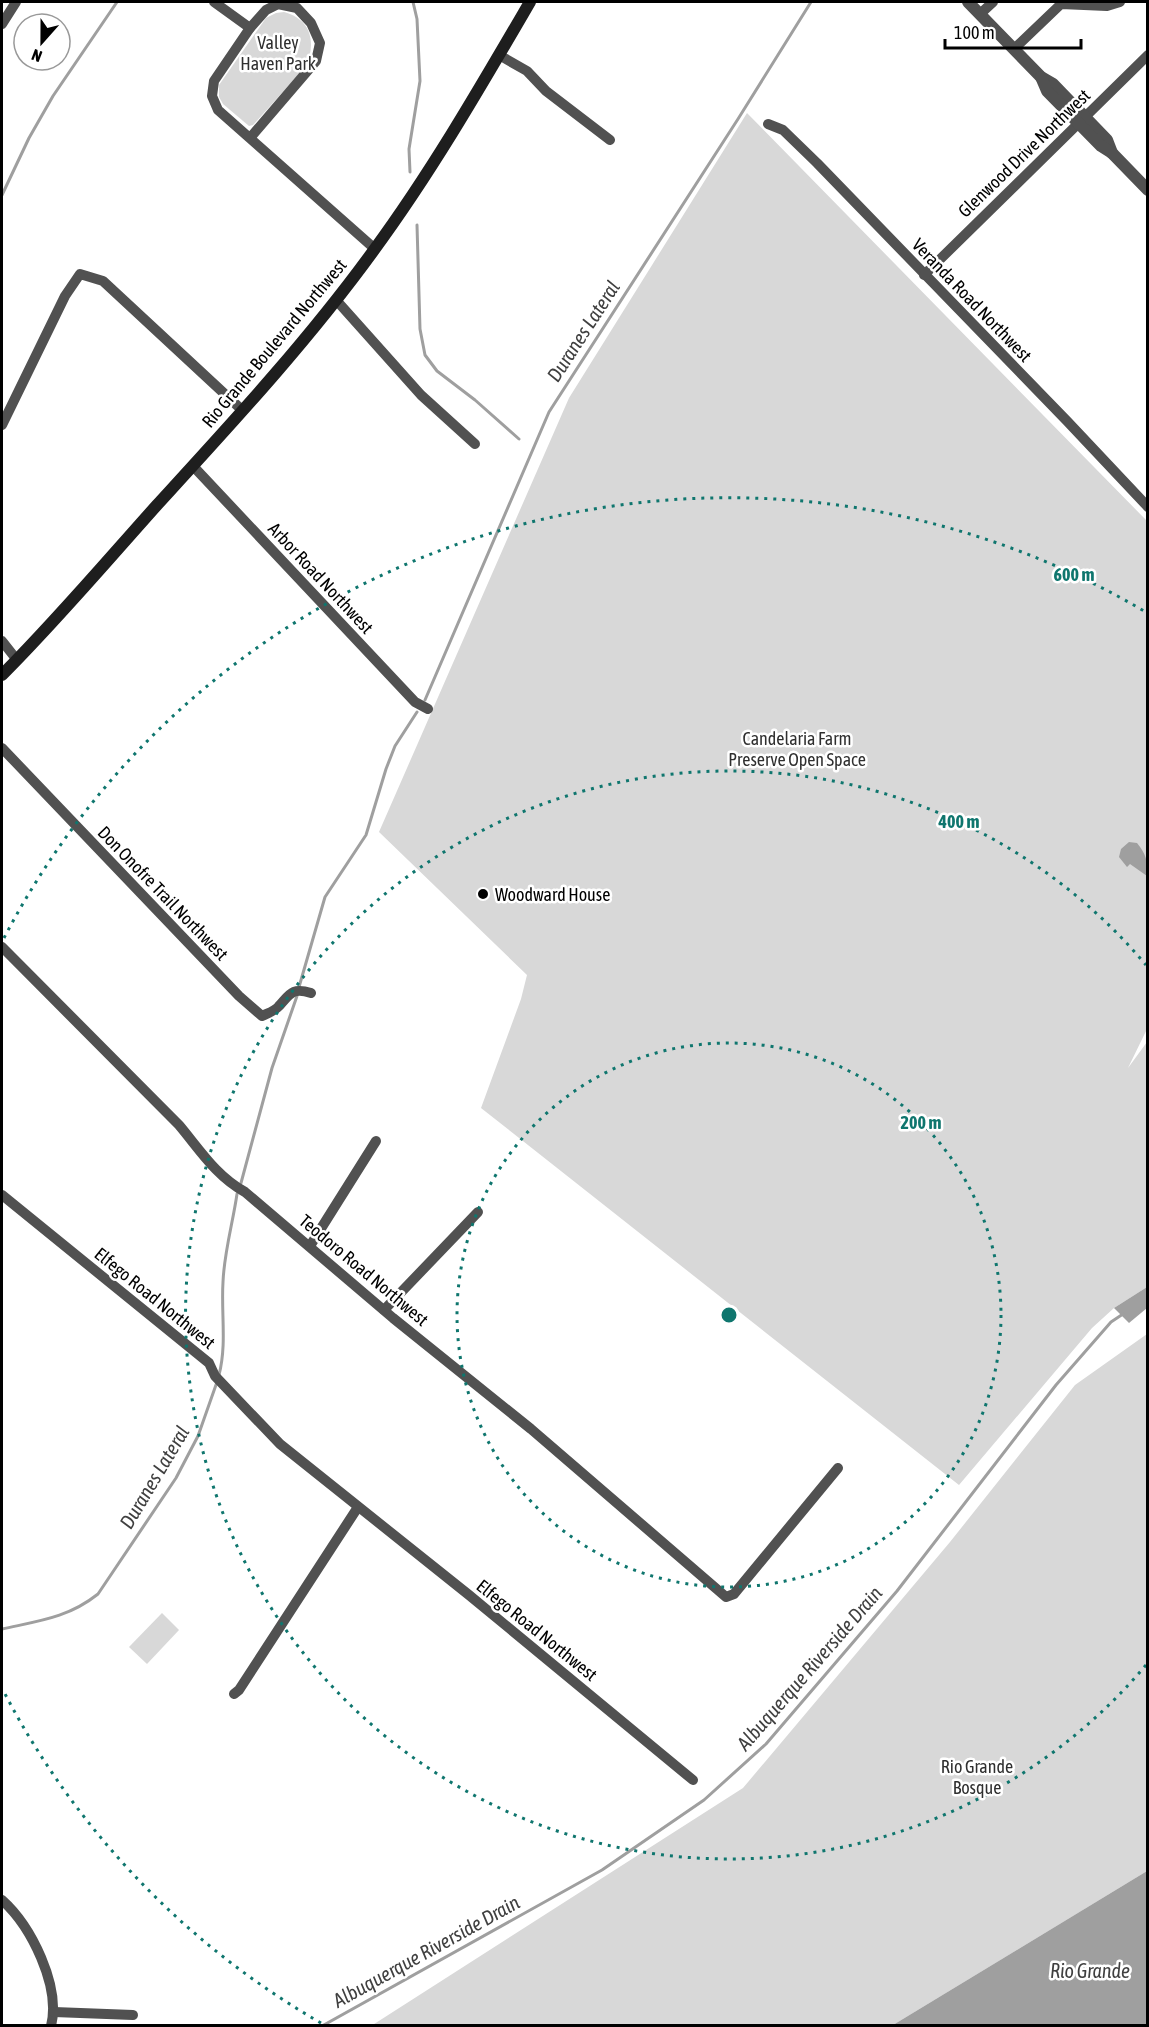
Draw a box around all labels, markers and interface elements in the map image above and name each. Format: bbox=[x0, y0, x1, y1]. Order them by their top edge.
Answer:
north arrow bbox=[12, 12, 72, 72]
scale bar bbox=[945, 12, 1082, 50]
text: 100 m bbox=[954, 22, 995, 43]
park label: Valley Haven Park bbox=[240, 32, 316, 74]
text: N bbox=[29, 46, 44, 66]
street label: Glenwood Drive Northwest bbox=[954, 85, 1094, 221]
street label: Veranda Road Northwest bbox=[908, 234, 1036, 366]
street label: Rio Grande Boulevard Northwest bbox=[197, 255, 351, 431]
water label: Duranes Lateral bbox=[542, 276, 624, 386]
street label: Arbor Road Northwest bbox=[264, 518, 378, 638]
text: 600 m bbox=[1054, 564, 1094, 585]
park label: Candelaria Farm Preserve Open Space bbox=[728, 728, 866, 770]
text: 400 m bbox=[938, 811, 979, 832]
street label: Don Onofre Trail Northwest bbox=[94, 822, 232, 964]
place label: Woodward House bbox=[495, 884, 610, 905]
marker: Woodward House bbox=[476, 887, 490, 901]
text: 200 m bbox=[901, 1112, 941, 1133]
street label: Teodoro Road Northwest bbox=[295, 1210, 433, 1330]
street label: Elfego Road Northwest bbox=[90, 1243, 220, 1353]
centre of rings bbox=[719, 1305, 739, 1325]
water label: Duranes Lateral bbox=[114, 1422, 194, 1532]
street label: Elfego Road Northwest bbox=[472, 1575, 602, 1685]
water label: Albuquerque Riverside Drain bbox=[731, 1581, 887, 1755]
park label: Rio Grande Bosque bbox=[941, 1756, 1013, 1798]
water label: Albuquerque Riverside Drain bbox=[328, 1890, 523, 2012]
water label: Rio Grande bbox=[1050, 1959, 1130, 1982]

